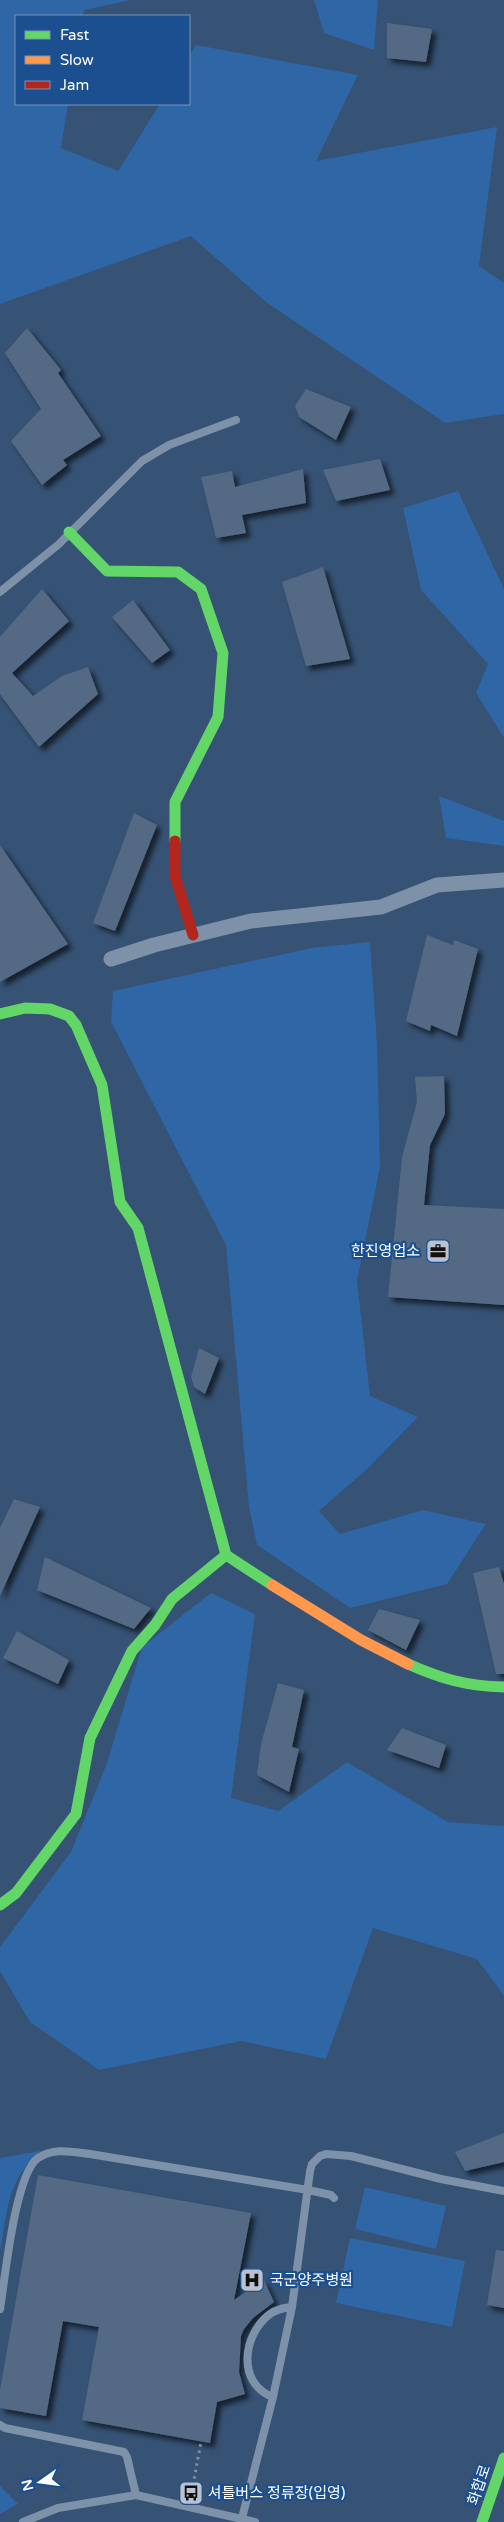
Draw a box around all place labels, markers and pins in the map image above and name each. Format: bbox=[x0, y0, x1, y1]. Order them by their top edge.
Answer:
office icon: 한진영업소 bbox=[425, 1238, 451, 1264]
place label: 한진영업소 bbox=[351, 1242, 420, 1260]
hospital icon: 국군양주병원 bbox=[239, 2267, 265, 2293]
place label: 국군양주병원 bbox=[270, 2271, 353, 2289]
bus stop icon: 셔틀버스 정류장(입영) bbox=[178, 2480, 204, 2506]
place label: 셔틀버스 정류장(입영) bbox=[208, 2484, 345, 2502]

